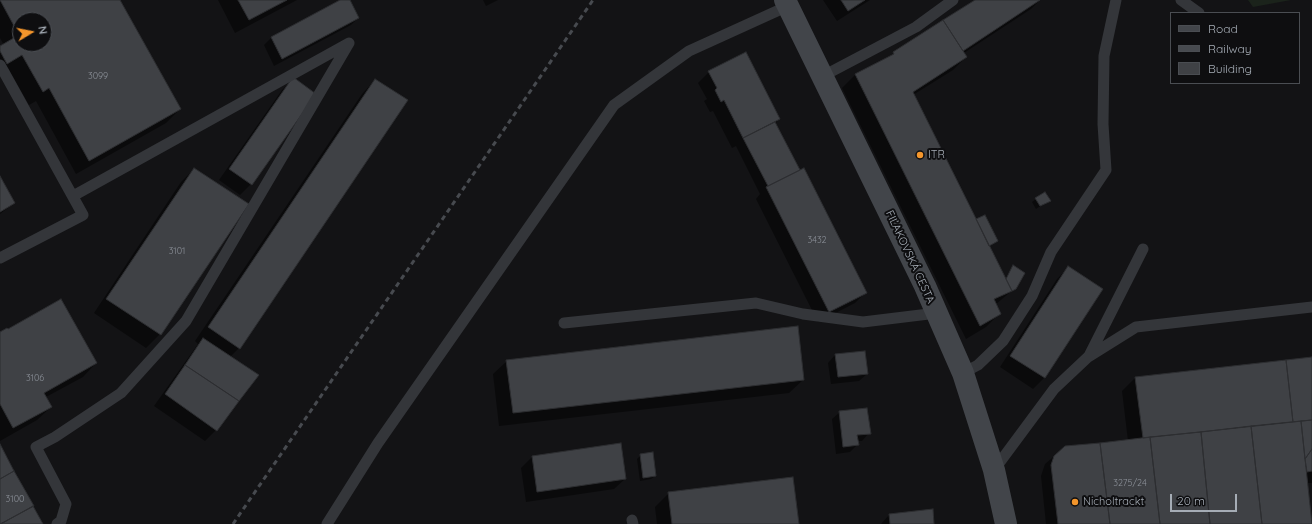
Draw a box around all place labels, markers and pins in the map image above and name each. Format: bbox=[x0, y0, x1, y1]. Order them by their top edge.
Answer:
place label: ITR bbox=[928, 148, 945, 162]
marker: ITR bbox=[915, 150, 925, 160]
place label: Nicholtrackt bbox=[1083, 495, 1144, 509]
marker: Nicholtrackt bbox=[1070, 497, 1080, 507]

